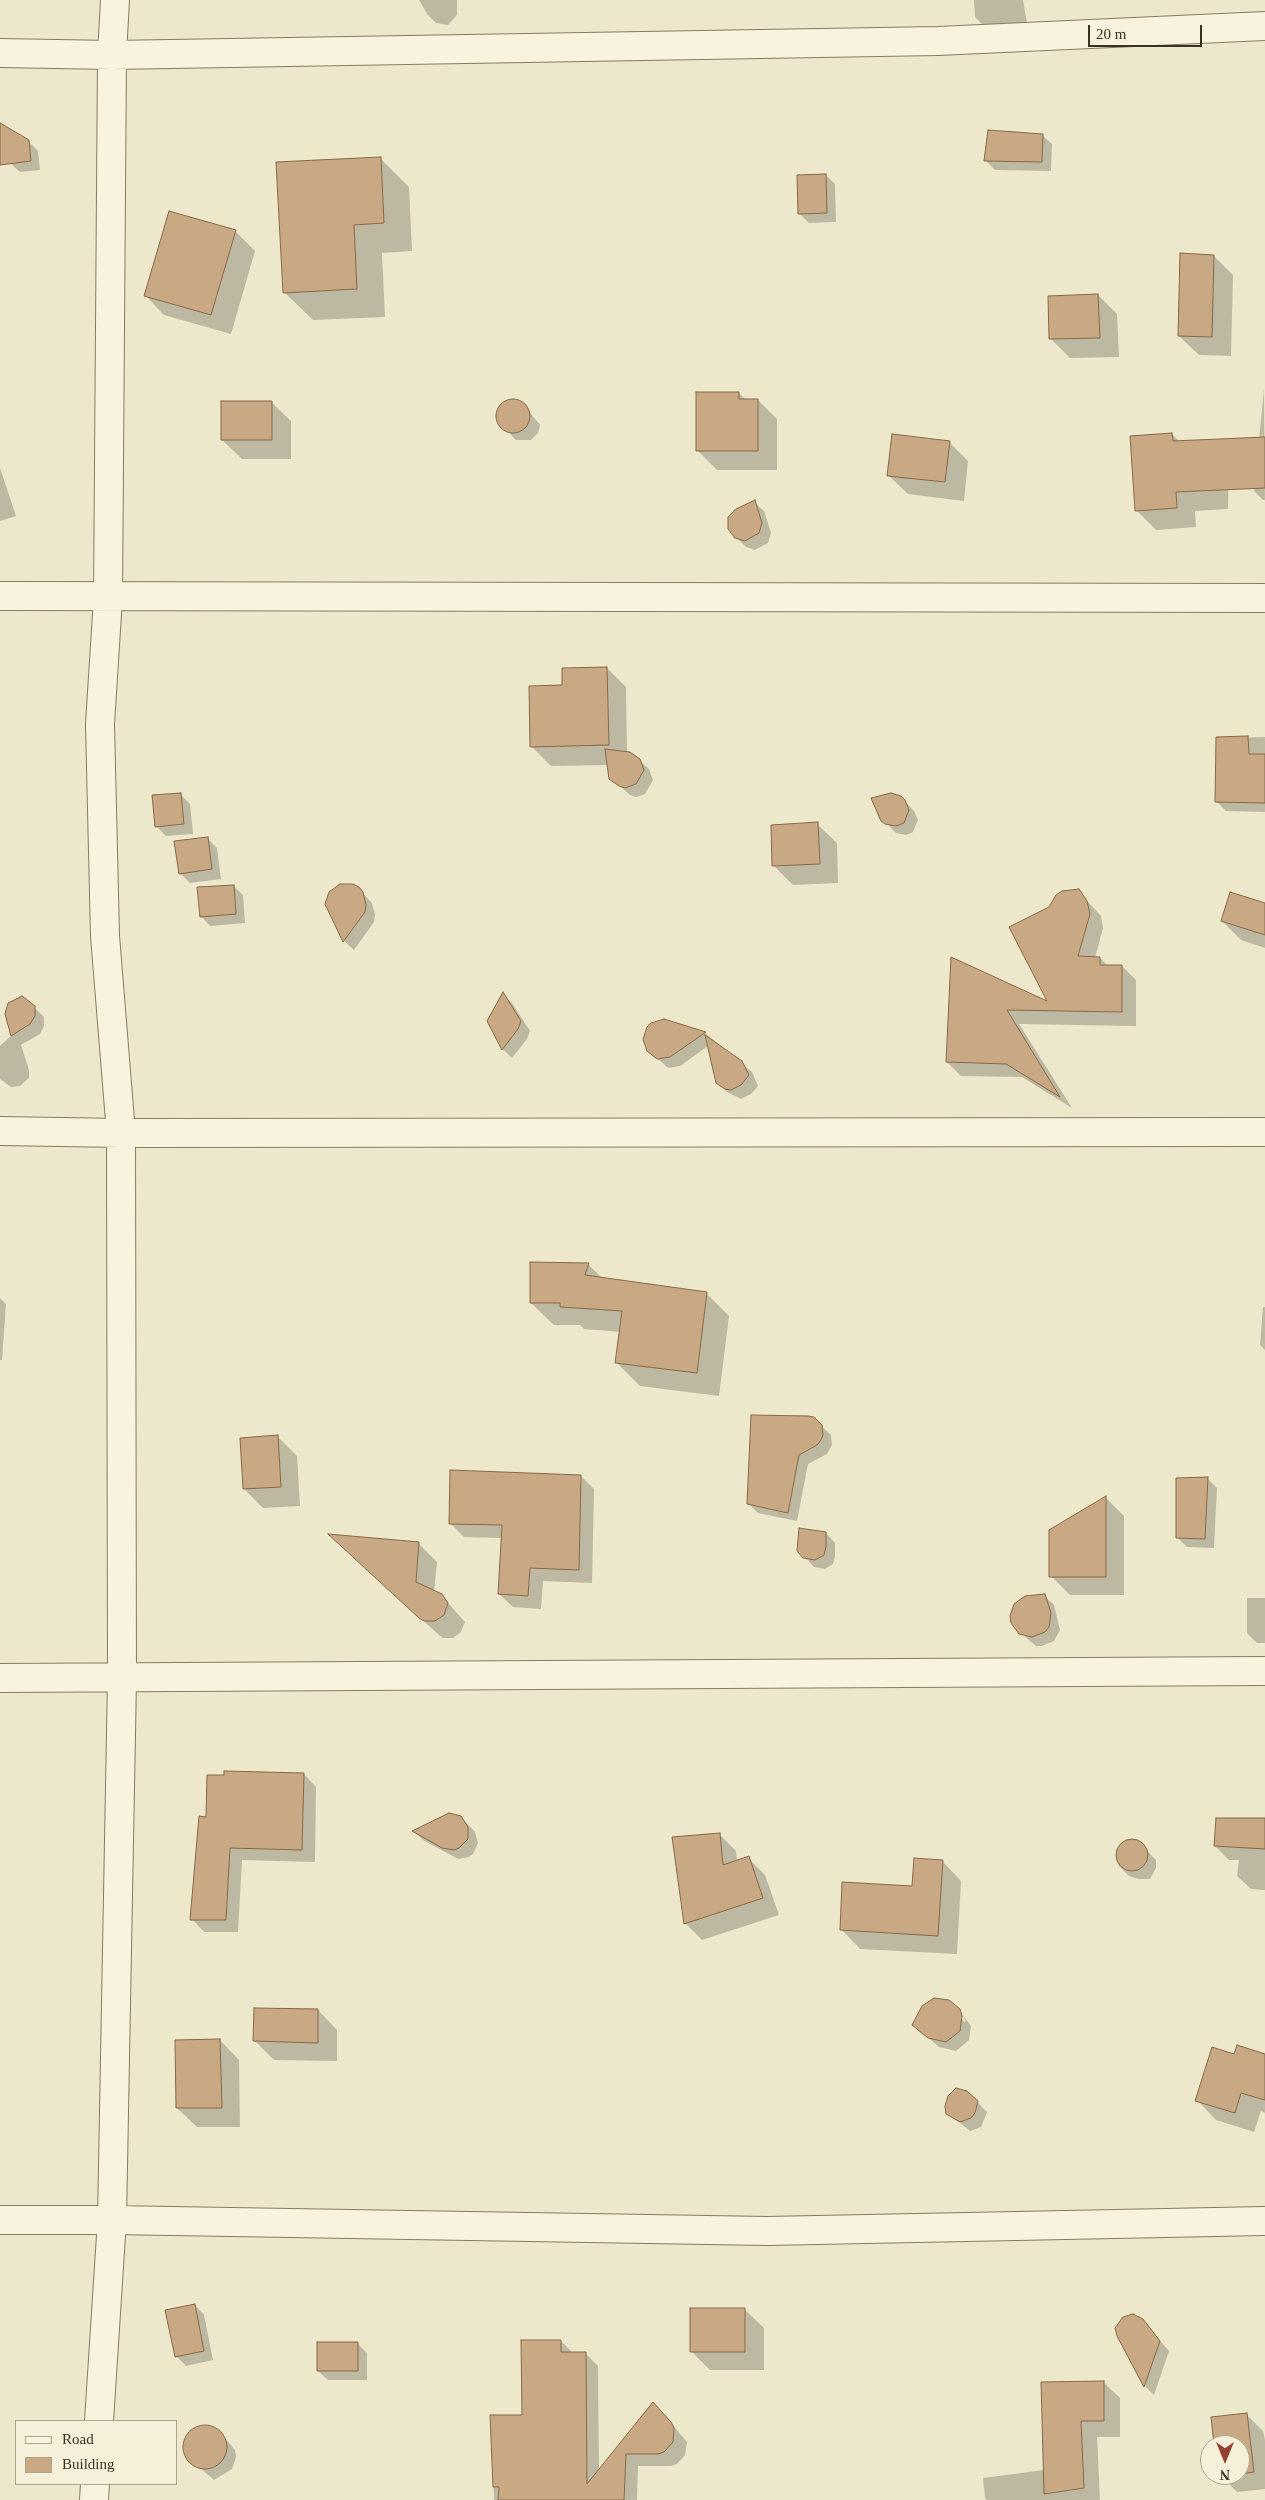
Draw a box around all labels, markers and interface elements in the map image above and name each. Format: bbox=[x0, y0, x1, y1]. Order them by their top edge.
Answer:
scale bar bbox=[1090, 15, 1204, 47]
text: 20 m bbox=[1096, 26, 1126, 42]
legend bbox=[15, 2420, 178, 2485]
text: Road bbox=[62, 2431, 94, 2447]
north arrow bbox=[1200, 2435, 1250, 2485]
text: Building bbox=[62, 2456, 115, 2472]
text: N bbox=[1220, 2467, 1230, 2482]

